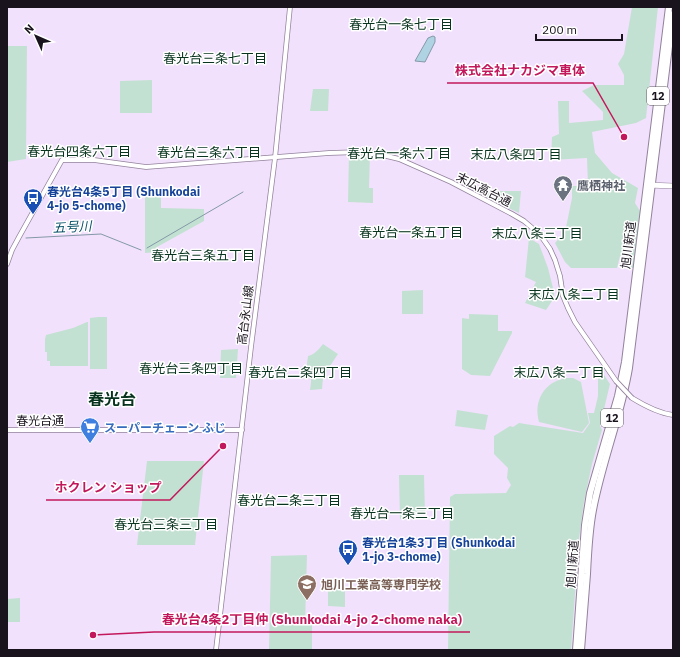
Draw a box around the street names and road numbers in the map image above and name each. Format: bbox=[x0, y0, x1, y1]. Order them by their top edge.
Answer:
road number: 12 bbox=[647, 87, 669, 105]
street label: 末広高台通 bbox=[454, 169, 514, 209]
street label: 旭川新道 bbox=[618, 220, 638, 270]
street label: 高台永山線 bbox=[234, 284, 256, 346]
road number: 12 bbox=[601, 409, 623, 427]
street label: 春光台通 bbox=[16, 413, 64, 428]
street label: 旭川新道 bbox=[563, 540, 581, 588]

